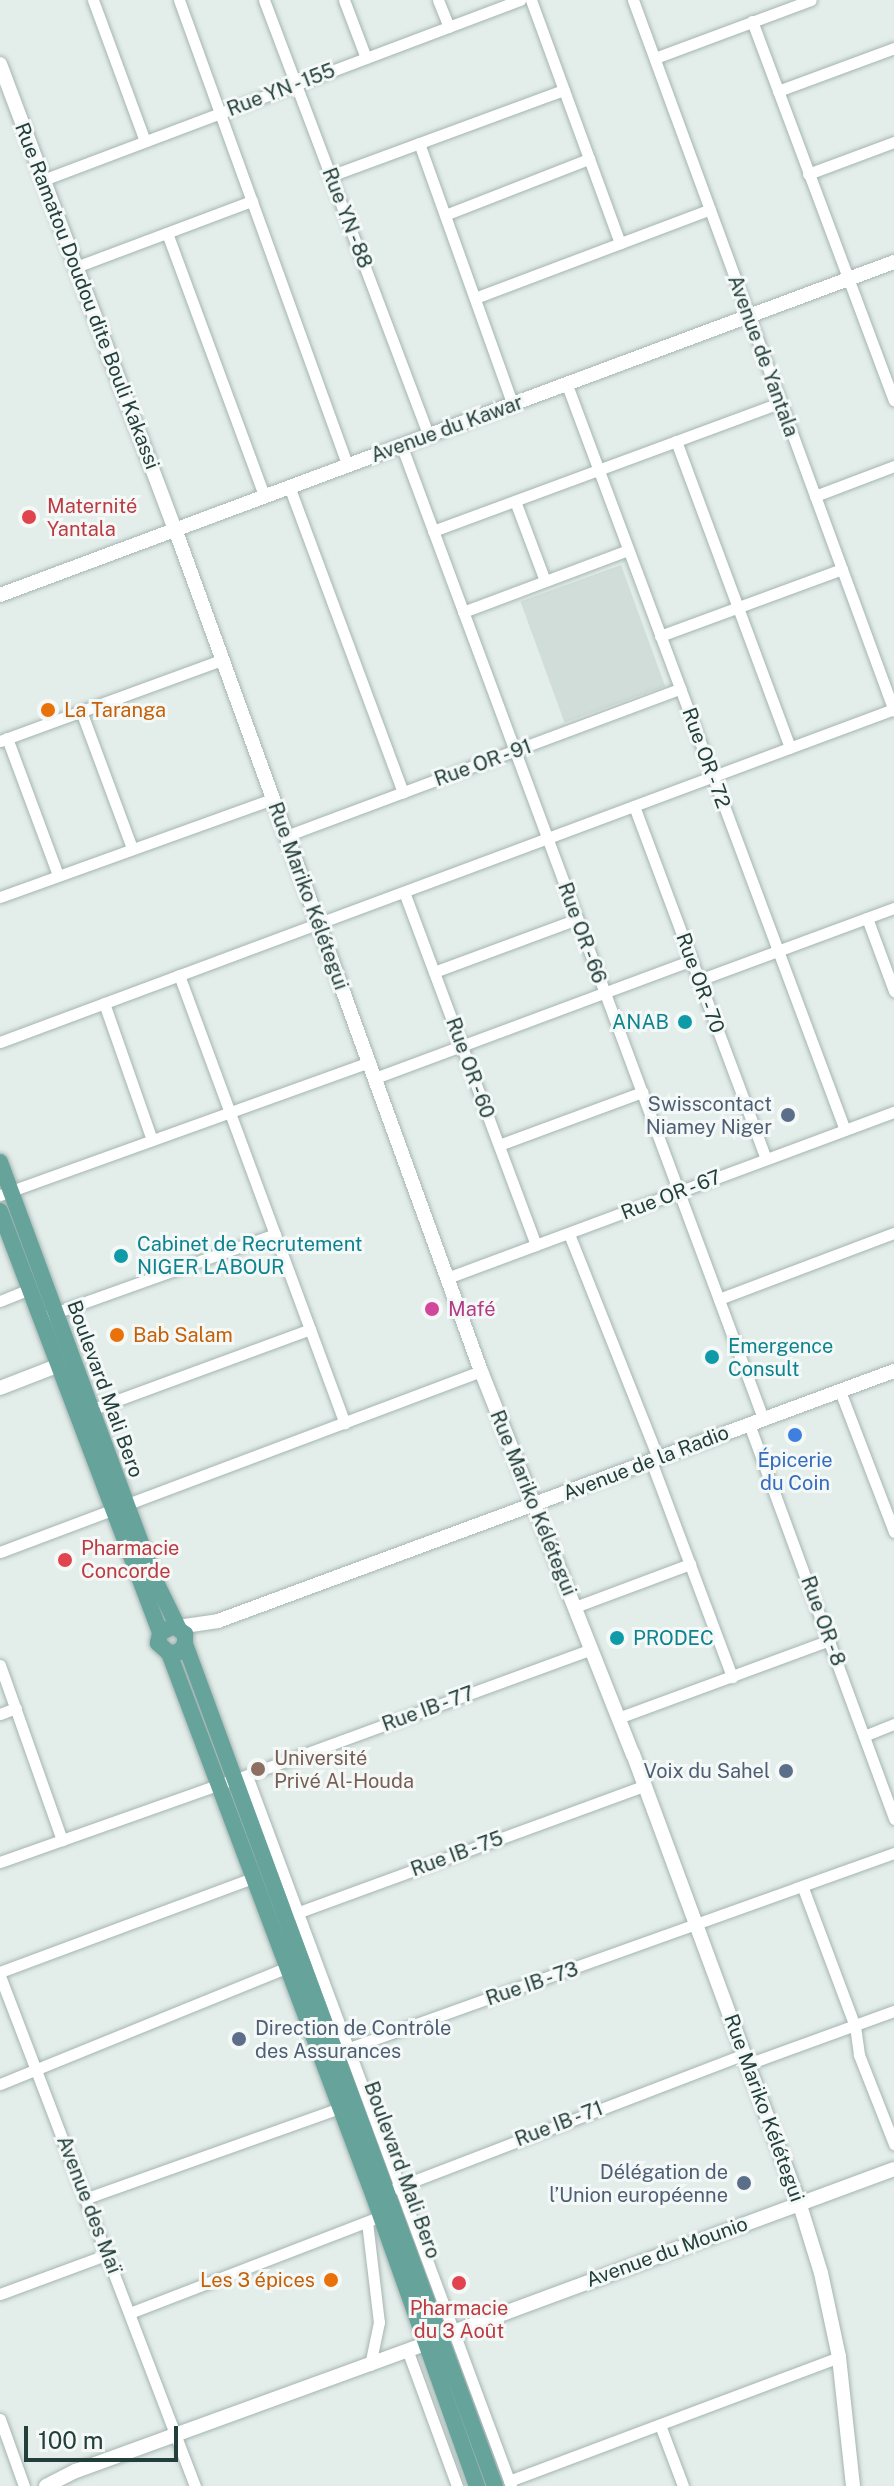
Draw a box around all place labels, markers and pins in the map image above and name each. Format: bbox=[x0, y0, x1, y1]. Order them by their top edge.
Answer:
place label: Maternité Yantala bbox=[47, 494, 137, 541]
marker: Maternité Yantala bbox=[18, 506, 40, 528]
place label: La Taranga bbox=[64, 698, 166, 722]
marker: La Taranga bbox=[39, 701, 57, 719]
place label: ANAB bbox=[612, 1010, 669, 1034]
marker: ANAB bbox=[676, 1013, 694, 1031]
place label: Swisscontact Niamey Niger bbox=[646, 1092, 772, 1139]
marker: Swisscontact Niamey Niger bbox=[779, 1106, 797, 1124]
place label: Cabinet de Recrutement NIGER LABOUR bbox=[137, 1232, 363, 1279]
marker: Cabinet de Recrutement NIGER LABOUR bbox=[112, 1247, 130, 1265]
place label: Mafé bbox=[448, 1297, 495, 1321]
marker: Mafé bbox=[423, 1300, 441, 1318]
place label: Bab Salam bbox=[133, 1323, 233, 1347]
marker: Bab Salam bbox=[108, 1326, 126, 1344]
place label: Emergence Consult bbox=[728, 1334, 833, 1381]
marker: Emergence Consult bbox=[703, 1348, 721, 1366]
marker: Épicerie du Coin bbox=[786, 1426, 804, 1444]
place label: Épicerie du Coin bbox=[757, 1448, 833, 1495]
place label: Pharmacie Concorde bbox=[81, 1536, 179, 1583]
marker: Pharmacie Concorde bbox=[56, 1551, 74, 1569]
place label: PRODEC bbox=[633, 1626, 714, 1650]
marker: PRODEC bbox=[608, 1629, 626, 1647]
place label: Université Privé Al-Houda bbox=[274, 1746, 414, 1793]
place label: Voix du Sahel bbox=[643, 1759, 770, 1783]
marker: Université Privé Al-Houda bbox=[249, 1760, 267, 1778]
marker: Voix du Sahel bbox=[777, 1762, 795, 1780]
place label: Direction de Contrôle des Assurances bbox=[255, 2016, 452, 2063]
marker: Direction de Contrôle des Assurances bbox=[230, 2030, 248, 2048]
place label: Délégation de l’Union européenne bbox=[549, 2160, 728, 2207]
marker: Délégation de l’Union européenne bbox=[735, 2174, 753, 2192]
place label: Les 3 épices bbox=[200, 2268, 315, 2292]
marker: Les 3 épices bbox=[322, 2271, 340, 2289]
marker: Pharmacie du 3 Août bbox=[450, 2274, 468, 2292]
place label: Pharmacie du 3 Août bbox=[410, 2296, 508, 2343]

